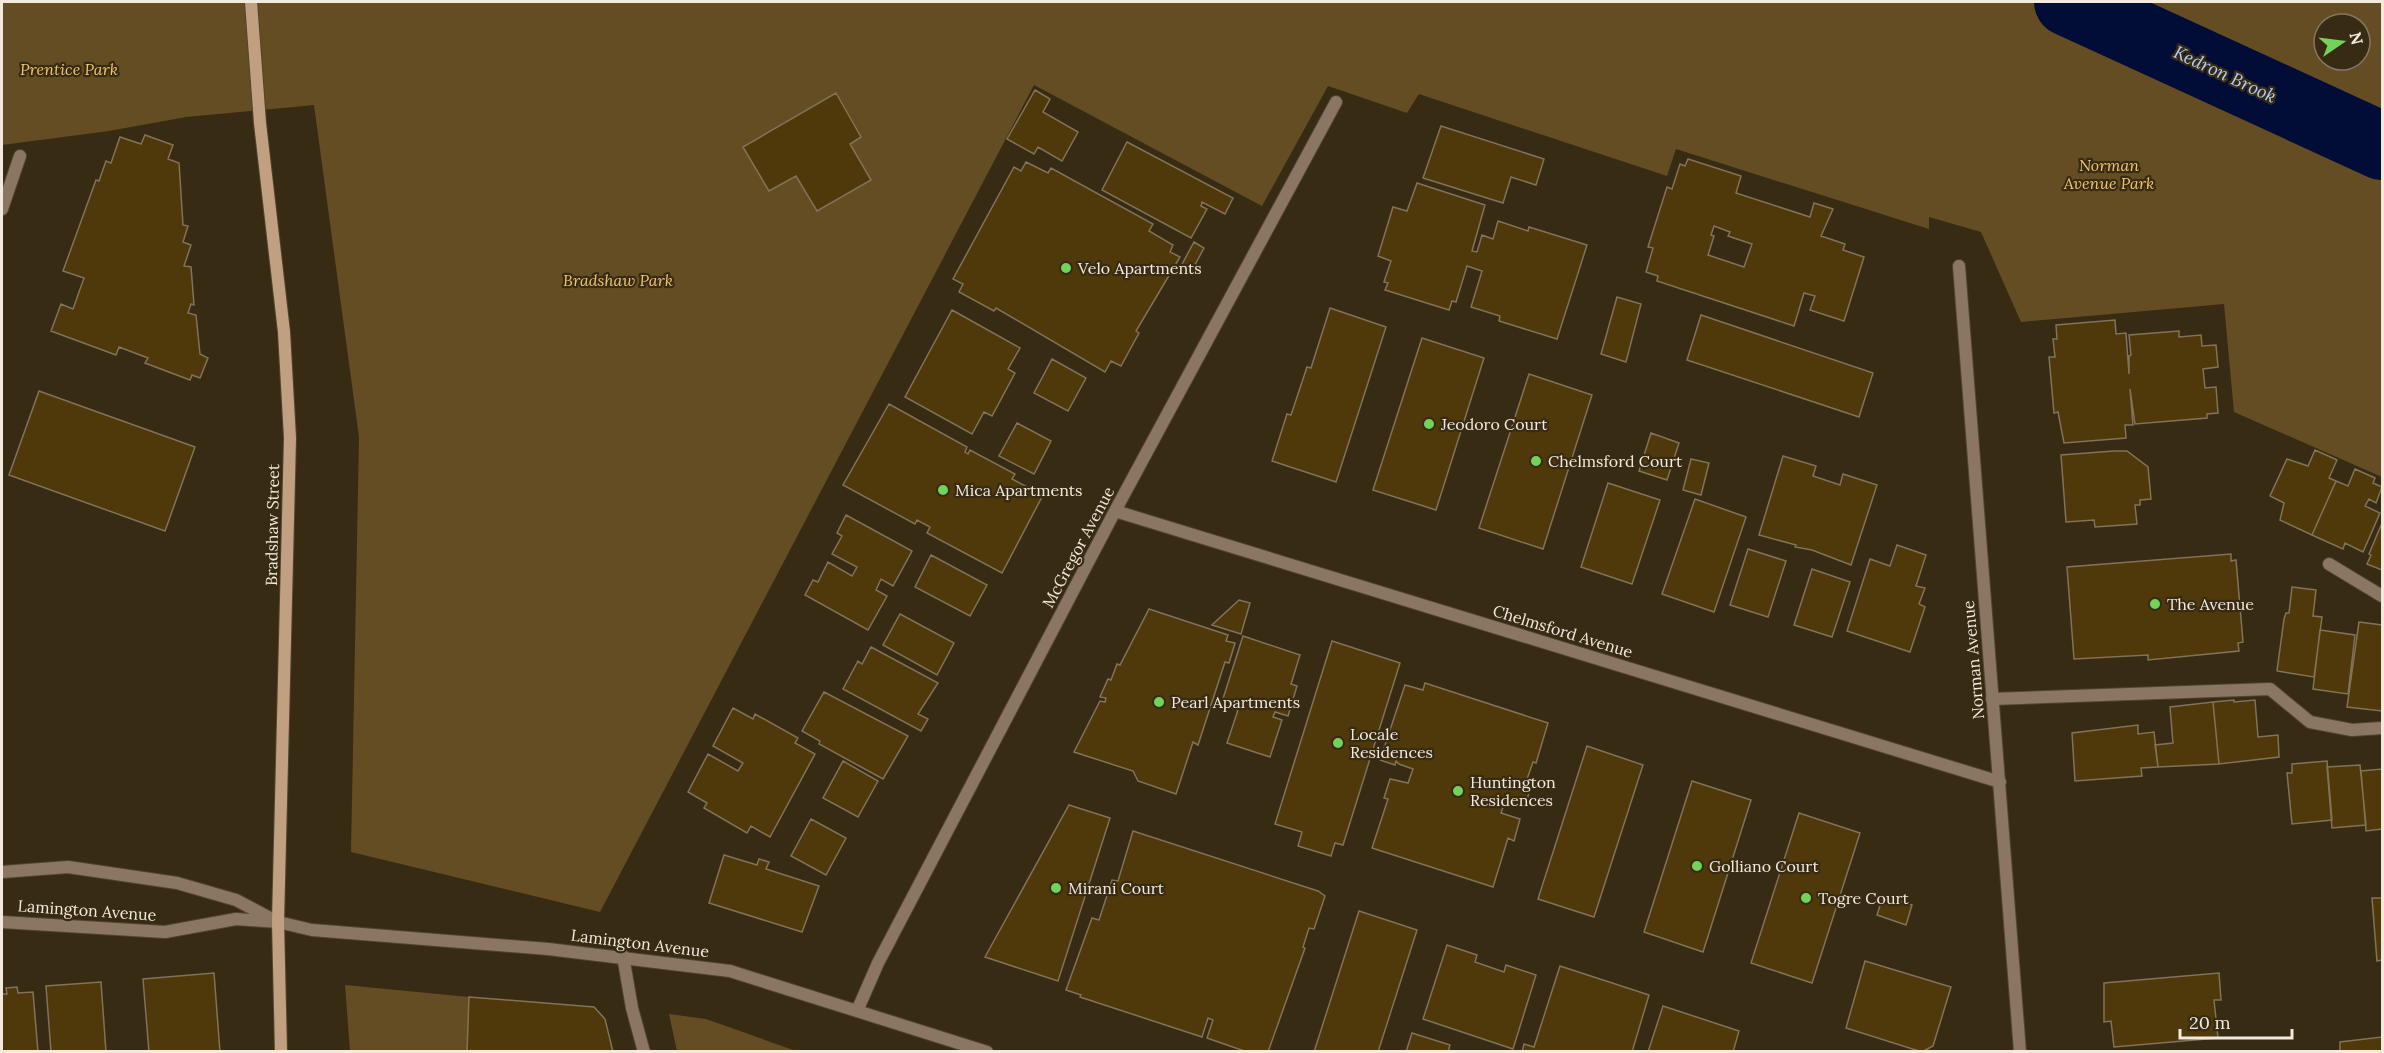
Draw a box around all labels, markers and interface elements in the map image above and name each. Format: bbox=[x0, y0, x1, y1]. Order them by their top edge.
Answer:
north arrow bbox=[2312, 12, 2372, 72]
text: N bbox=[2345, 30, 2368, 47]
water label: Kedron Brook bbox=[2170, 40, 2280, 108]
park label: Prentice Park bbox=[20, 59, 118, 79]
park label: Norman Avenue Park bbox=[2063, 155, 2154, 193]
place label: Velo Apartments bbox=[1077, 258, 1202, 278]
marker: Velo Apartments bbox=[1059, 261, 1073, 275]
park label: Bradshaw Park bbox=[563, 270, 673, 290]
place label: Jeodoro Court bbox=[1440, 414, 1548, 434]
marker: Jeodoro Court bbox=[1422, 417, 1436, 431]
place label: Chelmsford Court bbox=[1548, 451, 1683, 471]
marker: Chelmsford Court bbox=[1529, 454, 1543, 468]
street label: Bradshaw Street bbox=[261, 463, 283, 586]
place label: Mica Apartments bbox=[955, 480, 1082, 500]
marker: Mica Apartments bbox=[936, 483, 950, 497]
street label: McGregor Avenue bbox=[1038, 483, 1118, 611]
place label: The Avenue bbox=[2167, 594, 2254, 614]
marker: The Avenue bbox=[2148, 597, 2162, 611]
street label: Norman Avenue bbox=[1958, 599, 1988, 720]
street label: Chelmsford Avenue bbox=[1491, 600, 1636, 662]
place label: Pearl Apartments bbox=[1171, 692, 1300, 712]
marker: Pearl Apartments bbox=[1152, 695, 1166, 709]
place label: Locale Residences bbox=[1350, 724, 1433, 762]
marker: Locale Residences bbox=[1331, 736, 1345, 750]
place label: Huntington Residences bbox=[1470, 772, 1556, 810]
marker: Huntington Residences bbox=[1451, 784, 1465, 798]
place label: Golliano Court bbox=[1709, 856, 1819, 876]
marker: Golliano Court bbox=[1690, 859, 1704, 873]
place label: Mirani Court bbox=[1068, 878, 1165, 898]
marker: Mirani Court bbox=[1049, 881, 1063, 895]
place label: Togre Court bbox=[1818, 888, 1909, 908]
marker: Togre Court bbox=[1799, 891, 1813, 905]
street label: Lamington Avenue bbox=[17, 895, 157, 925]
street label: Lamington Avenue bbox=[570, 925, 711, 961]
scale bar bbox=[2180, 1002, 2292, 1040]
text: 20 m bbox=[2189, 1011, 2231, 1034]

